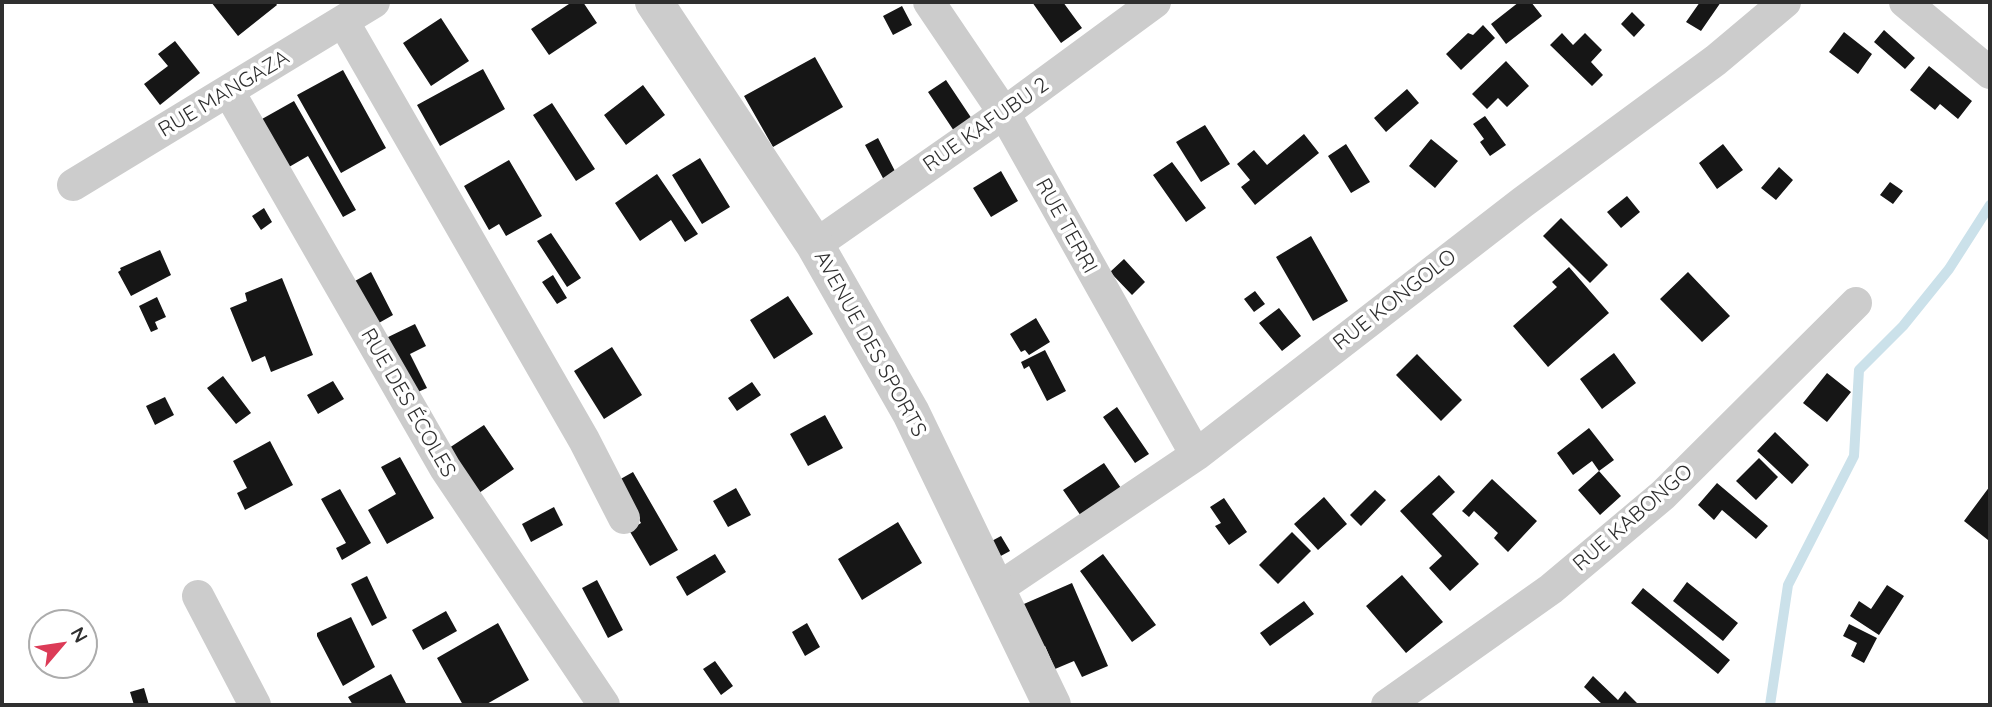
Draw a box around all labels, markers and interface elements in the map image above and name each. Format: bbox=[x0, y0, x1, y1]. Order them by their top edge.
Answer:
street label: RUE MANGAZA bbox=[154, 45, 294, 143]
street label: RUE KAFUBU 2 bbox=[918, 72, 1054, 178]
street label: RUE TERRI bbox=[1030, 174, 1102, 278]
street label: RUE KONGOLO bbox=[1328, 244, 1462, 356]
street label: AVENUE DES SPORTS bbox=[808, 247, 932, 441]
street label: RUE DES ÉCOLES bbox=[355, 324, 461, 482]
street label: RUE KABONGO bbox=[1568, 459, 1698, 577]
north arrow bbox=[28, 609, 98, 679]
text: N bbox=[66, 623, 93, 647]

